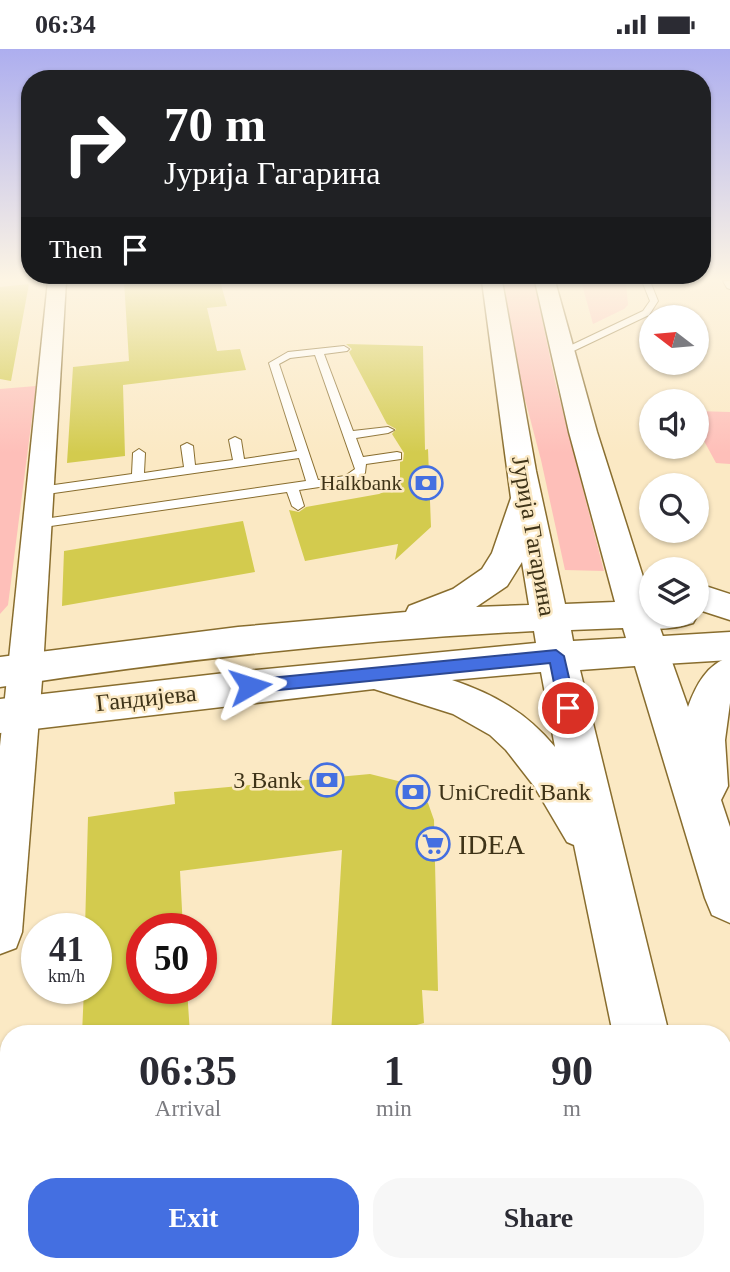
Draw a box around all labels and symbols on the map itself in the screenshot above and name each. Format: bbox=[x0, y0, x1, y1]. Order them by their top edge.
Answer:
north arrow bbox=[639, 305, 709, 375]
street label: Јурија Гагарина bbox=[507, 454, 561, 618]
bank icon: Halkbank bbox=[407, 464, 445, 502]
place label: Halkbank bbox=[320, 471, 402, 495]
position arrow bbox=[213, 649, 287, 723]
pin bbox=[538, 678, 598, 738]
street label: Гандијева bbox=[95, 680, 198, 716]
bank icon: 3 Bank bbox=[308, 761, 346, 799]
place label: 3 Bank bbox=[233, 767, 302, 793]
bank icon: UniCredit Bank bbox=[394, 773, 432, 811]
place label: UniCredit Bank bbox=[438, 779, 591, 805]
supermarket icon: IDEA bbox=[414, 825, 452, 863]
place label: IDEA bbox=[458, 829, 526, 860]
speed limit sign: 50 bbox=[126, 913, 217, 1004]

